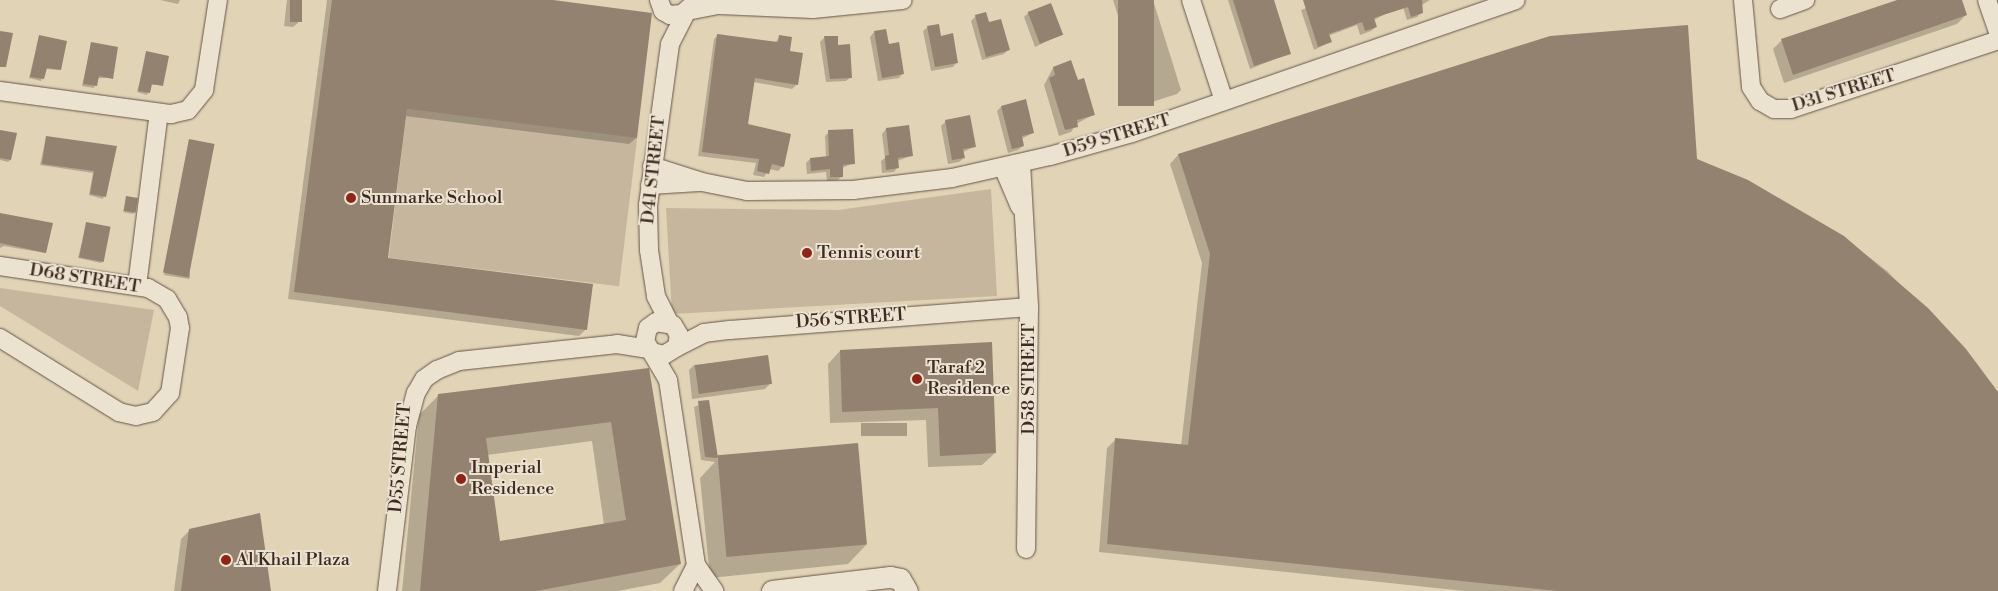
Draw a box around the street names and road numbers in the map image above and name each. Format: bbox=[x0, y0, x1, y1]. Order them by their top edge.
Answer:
street label: D31 STREET bbox=[1789, 65, 1899, 117]
street label: D59 STREET bbox=[1061, 109, 1173, 163]
street label: D41 STREET bbox=[638, 115, 670, 225]
street label: D68 STREET bbox=[28, 260, 142, 298]
street label: D56 STREET bbox=[795, 304, 907, 334]
street label: D58 STREET bbox=[1018, 323, 1040, 435]
street label: D55 STREET bbox=[385, 402, 417, 514]

